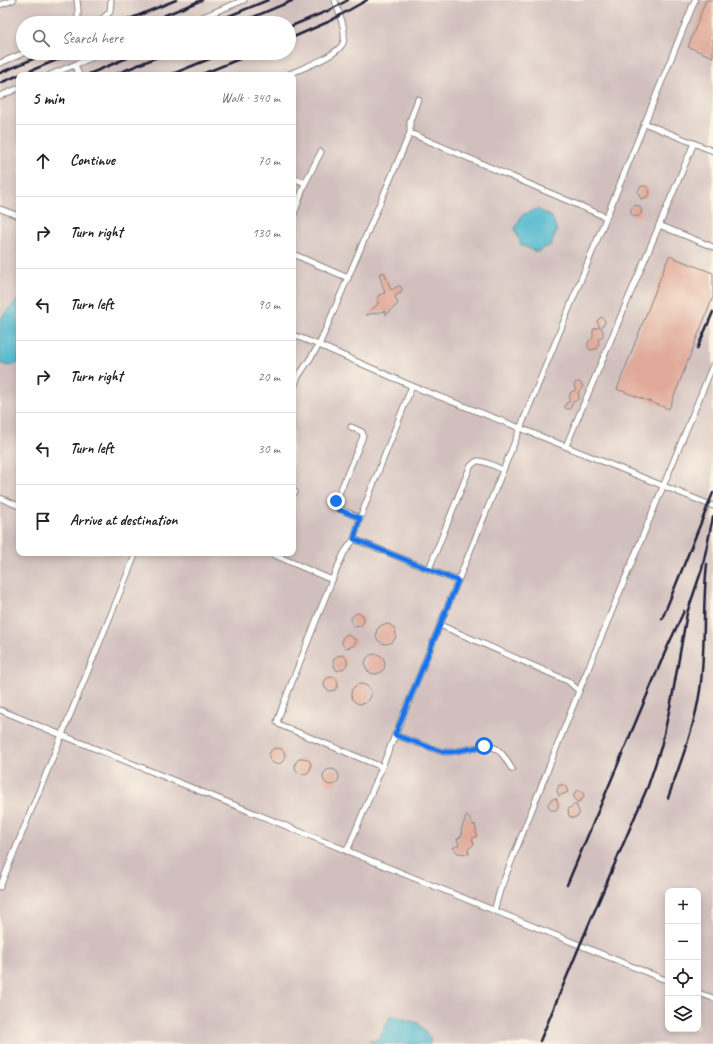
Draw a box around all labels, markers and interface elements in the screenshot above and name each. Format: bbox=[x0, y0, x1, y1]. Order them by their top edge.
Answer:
search box bbox=[16, 16, 296, 60]
icon: search bbox=[30, 27, 52, 49]
text: Search here bbox=[62, 29, 123, 48]
text: 5 min bbox=[32, 88, 64, 109]
text: Walk · 340 m bbox=[221, 90, 280, 106]
icon: ahead bbox=[32, 150, 54, 172]
text: Continue bbox=[70, 151, 115, 170]
text: 70 m bbox=[258, 153, 280, 169]
icon: right bbox=[32, 222, 54, 244]
text: Turn right bbox=[70, 223, 123, 242]
text: 130 m bbox=[252, 225, 280, 241]
icon: left bbox=[32, 294, 54, 316]
text: Turn left bbox=[70, 295, 113, 314]
text: 90 m bbox=[258, 297, 280, 313]
icon: right bbox=[32, 366, 54, 388]
text: Turn right bbox=[70, 367, 123, 386]
text: 20 m bbox=[258, 369, 280, 385]
icon: left bbox=[32, 438, 54, 460]
text: Turn left bbox=[70, 439, 113, 458]
text: 30 m bbox=[258, 441, 280, 457]
route end bbox=[327, 492, 345, 510]
icon: arrive bbox=[32, 510, 54, 532]
text: Arrive at destination bbox=[70, 511, 177, 530]
route start bbox=[475, 737, 493, 755]
map controls bbox=[665, 888, 701, 1032]
button: + bbox=[665, 888, 701, 924]
button: − bbox=[665, 924, 701, 960]
button: locate bbox=[665, 960, 701, 996]
button: layers bbox=[665, 996, 701, 1032]

